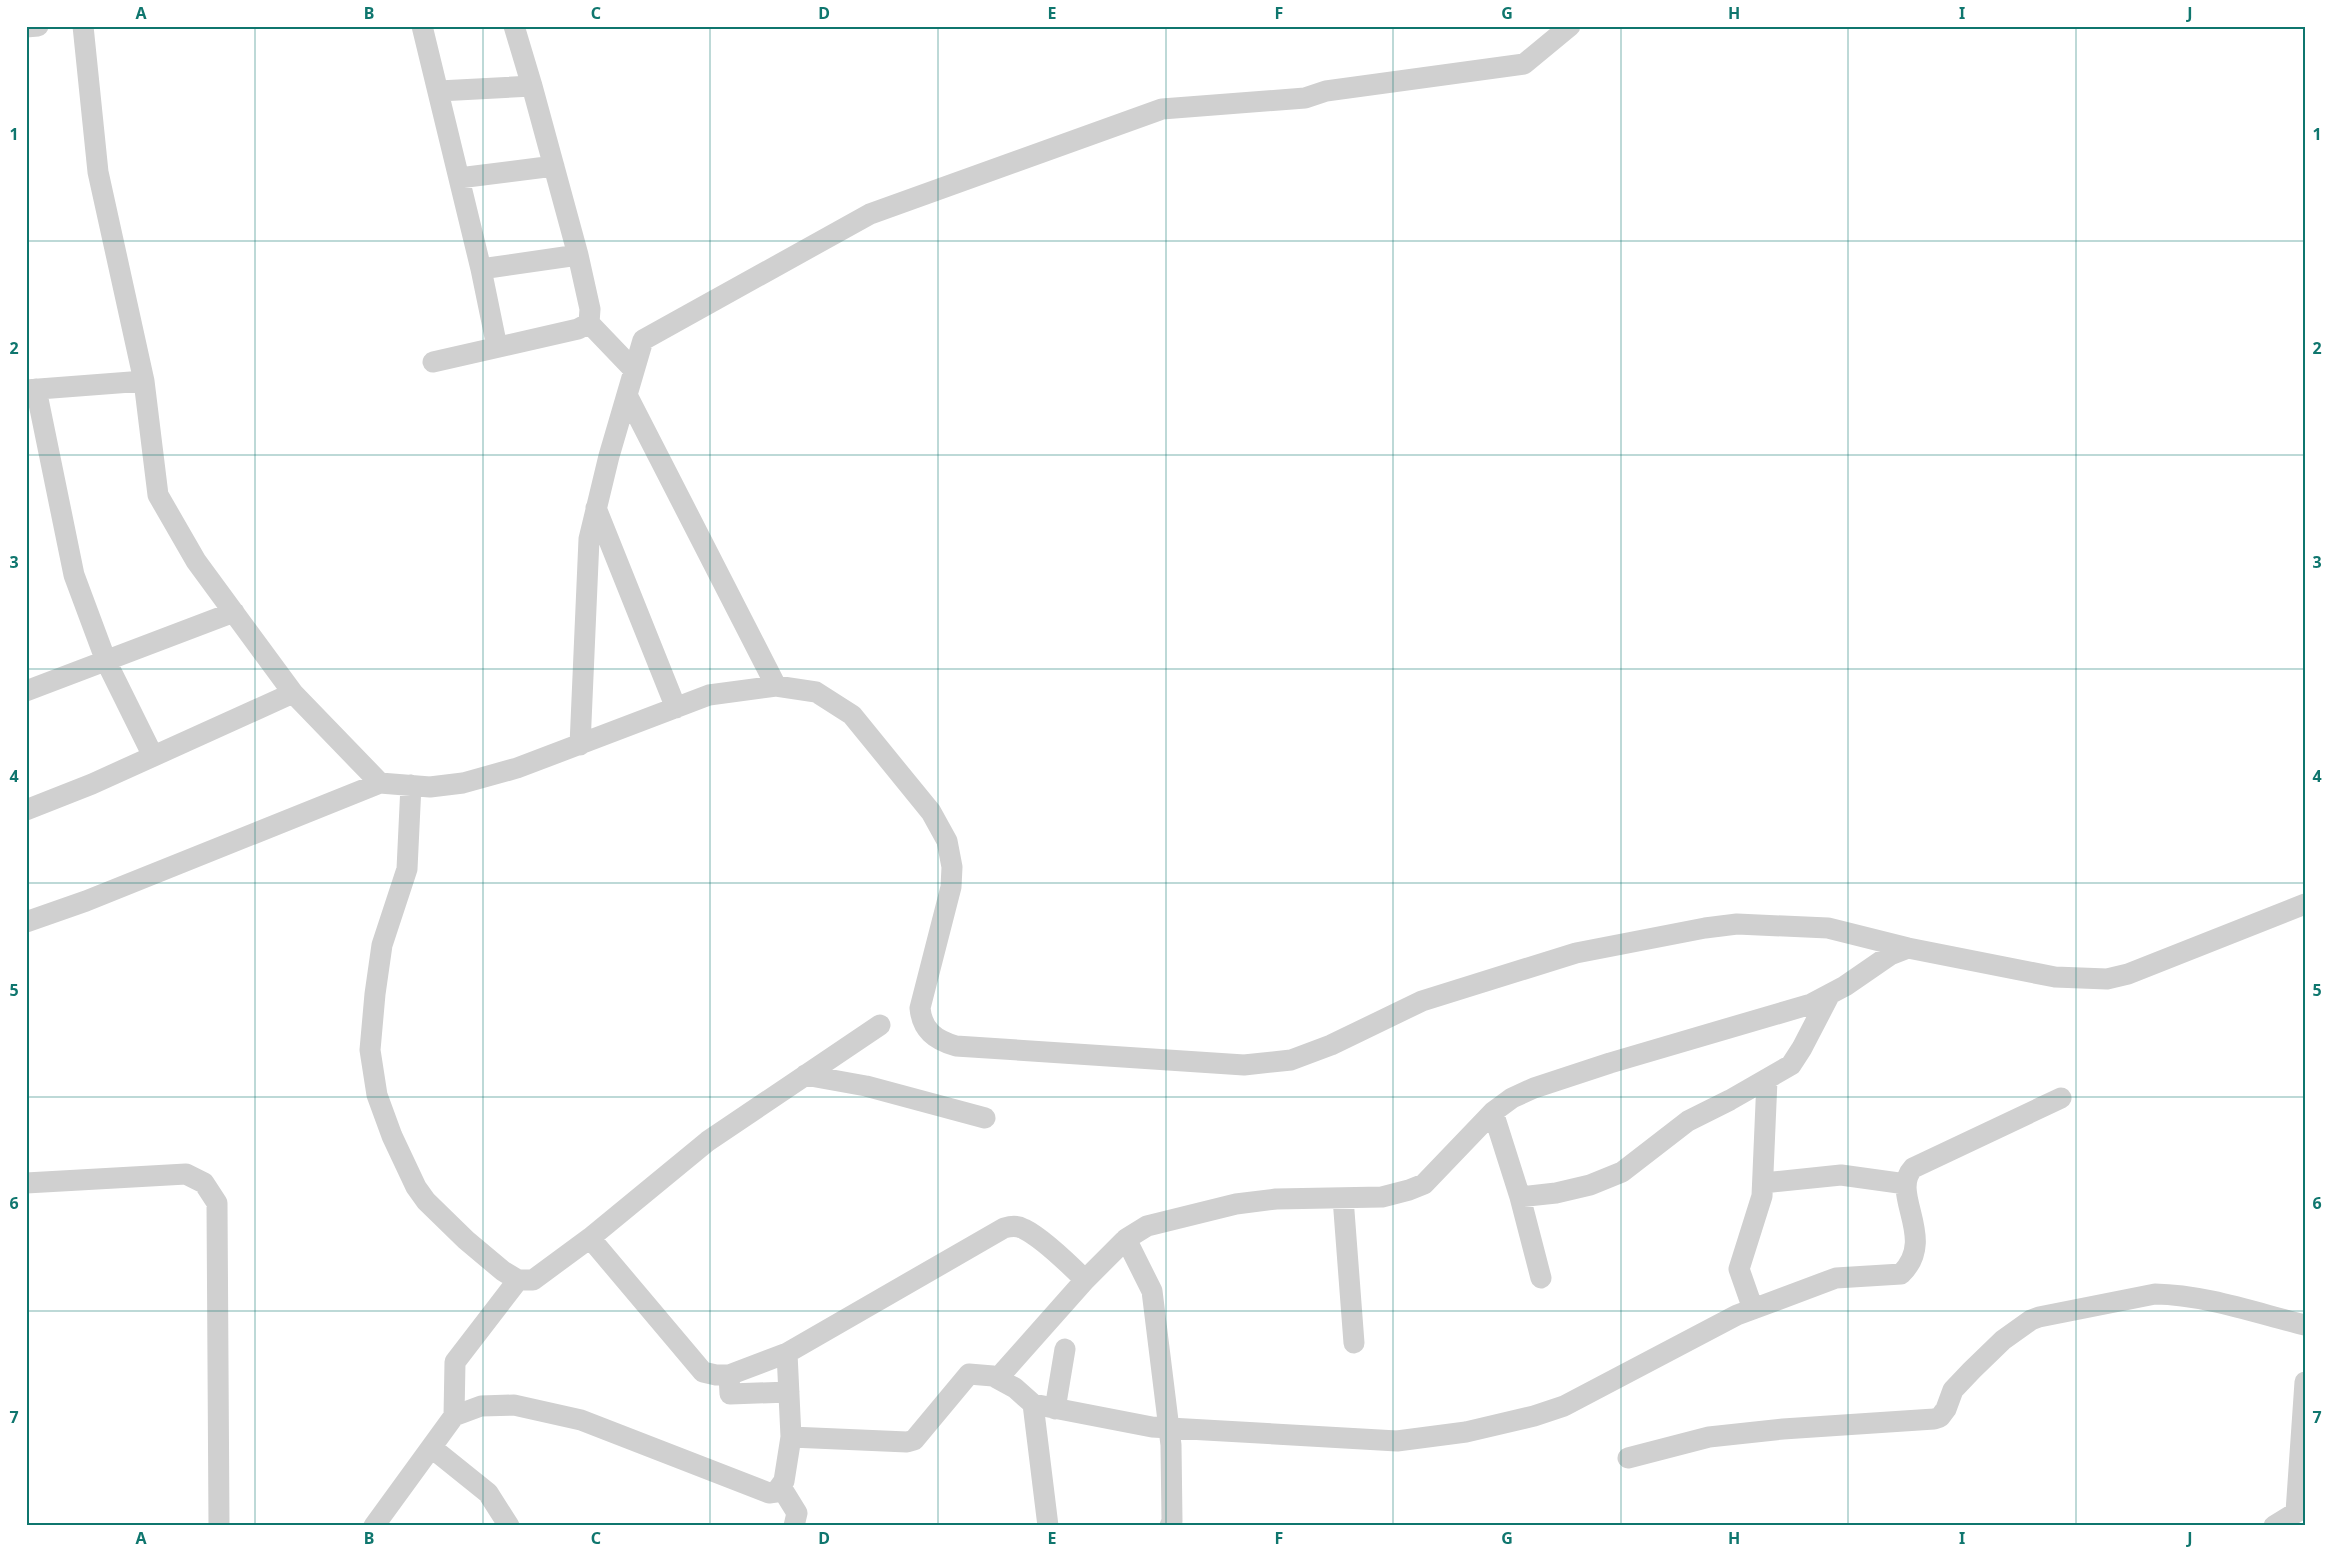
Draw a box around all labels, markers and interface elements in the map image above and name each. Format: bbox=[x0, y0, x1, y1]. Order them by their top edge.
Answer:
text: A bbox=[135, 2, 147, 24]
text: B bbox=[364, 2, 374, 24]
text: C bbox=[591, 2, 601, 24]
text: D bbox=[818, 2, 830, 24]
text: E bbox=[1048, 2, 1057, 24]
text: F bbox=[1275, 2, 1283, 24]
text: G bbox=[1501, 2, 1513, 24]
text: H bbox=[1728, 2, 1740, 24]
text: I bbox=[1959, 2, 1965, 24]
text: J bbox=[2185, 2, 2193, 24]
text: 1 bbox=[9, 123, 19, 145]
text: 1 bbox=[2312, 123, 2322, 145]
text: 2 bbox=[9, 337, 19, 359]
text: 2 bbox=[2312, 337, 2322, 359]
text: 3 bbox=[9, 551, 19, 573]
text: 3 bbox=[2312, 551, 2322, 573]
text: 4 bbox=[9, 765, 19, 787]
text: 4 bbox=[2312, 765, 2322, 787]
text: 5 bbox=[9, 979, 19, 1001]
text: 5 bbox=[2312, 979, 2322, 1001]
text: 6 bbox=[9, 1192, 19, 1214]
text: 6 bbox=[2312, 1192, 2322, 1214]
text: 7 bbox=[9, 1406, 19, 1428]
text: 7 bbox=[2312, 1406, 2322, 1428]
text: A bbox=[135, 1527, 147, 1549]
text: B bbox=[364, 1527, 374, 1549]
text: C bbox=[591, 1527, 601, 1549]
text: D bbox=[818, 1527, 830, 1549]
text: E bbox=[1048, 1527, 1057, 1549]
text: F bbox=[1275, 1527, 1283, 1549]
text: G bbox=[1501, 1527, 1513, 1549]
text: H bbox=[1728, 1527, 1740, 1549]
text: I bbox=[1959, 1527, 1965, 1549]
text: J bbox=[2185, 1527, 2193, 1549]

